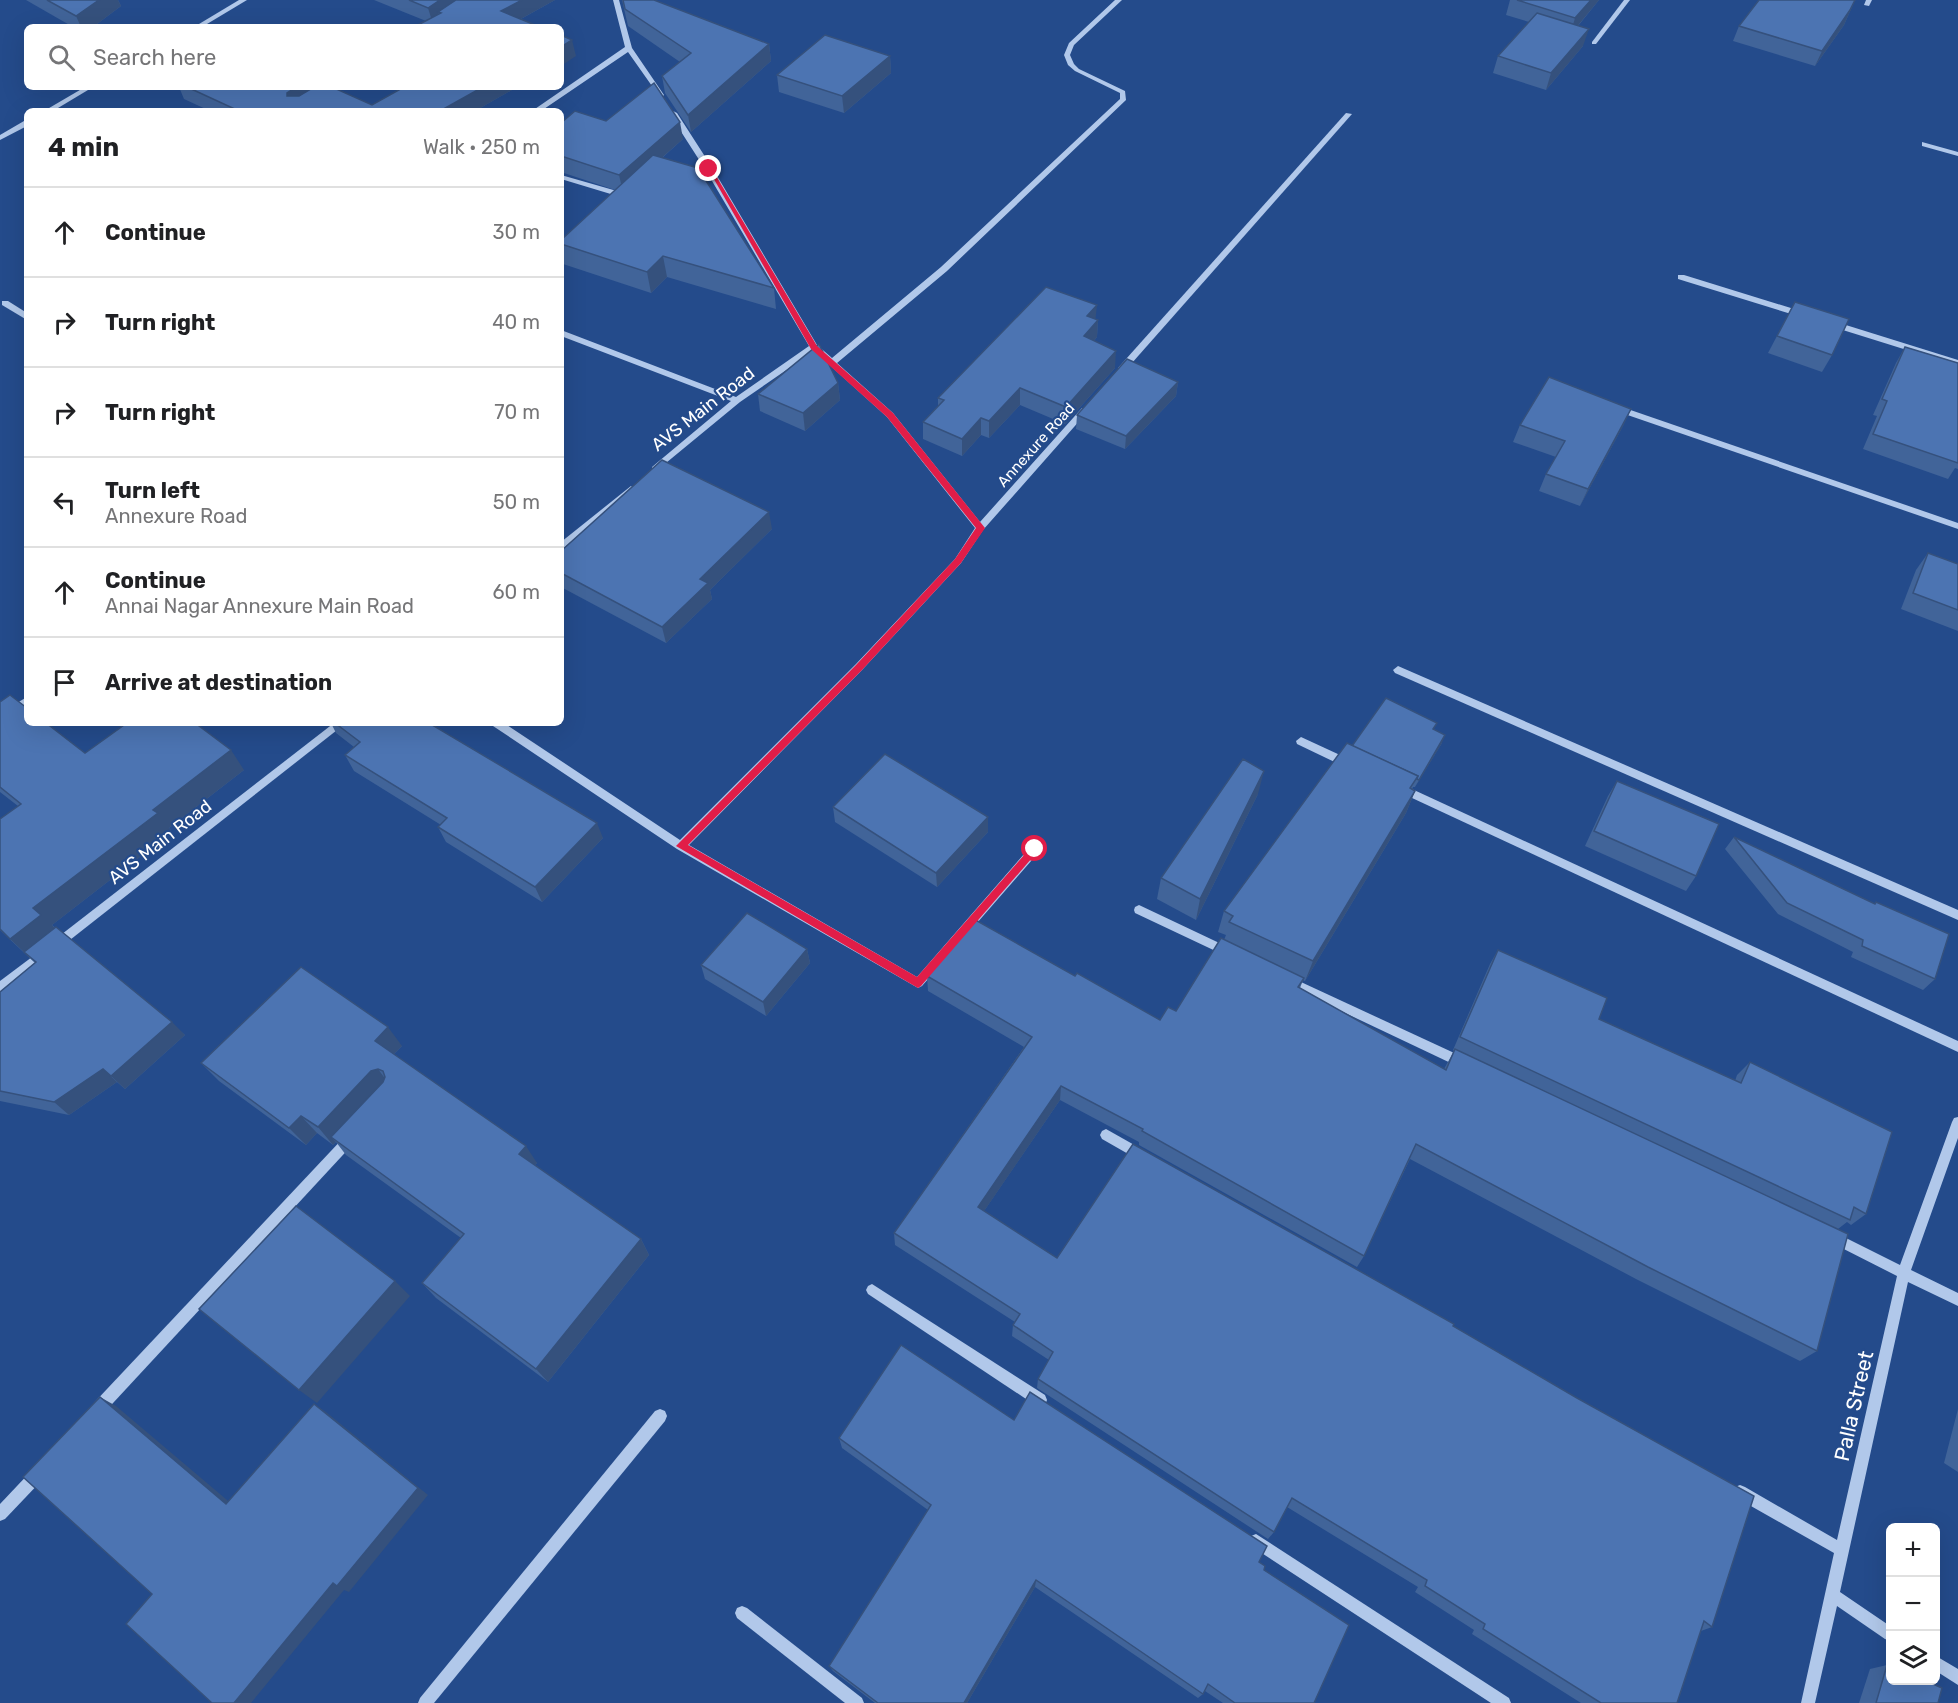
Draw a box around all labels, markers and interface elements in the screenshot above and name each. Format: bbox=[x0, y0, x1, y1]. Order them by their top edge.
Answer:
search box bbox=[24, 24, 564, 90]
icon: search bbox=[45, 41, 78, 74]
text: Search here bbox=[93, 44, 216, 71]
text: 4 min bbox=[48, 132, 119, 163]
text: Walk · 250 m bbox=[423, 135, 540, 159]
route end bbox=[695, 155, 721, 181]
icon: ahead bbox=[48, 216, 81, 249]
text: Continue bbox=[105, 219, 206, 246]
text: 30 m bbox=[493, 220, 540, 244]
icon: right bbox=[48, 306, 81, 339]
text: Turn right bbox=[105, 309, 215, 336]
text: 40 m bbox=[492, 310, 540, 334]
street label: AVS Main Road bbox=[647, 362, 759, 456]
icon: right bbox=[48, 396, 81, 429]
text: Turn right bbox=[105, 399, 215, 426]
street label: Annexure Road bbox=[994, 399, 1078, 491]
text: 70 m bbox=[494, 400, 540, 424]
text: Turn left bbox=[105, 477, 200, 504]
icon: left bbox=[48, 486, 81, 519]
text: 50 m bbox=[493, 490, 540, 514]
text: Annexure Road bbox=[105, 504, 247, 528]
text: Continue bbox=[105, 567, 206, 594]
icon: ahead bbox=[48, 576, 81, 609]
text: 60 m bbox=[493, 580, 540, 604]
text: Annai Nagar Annexure Main Road bbox=[105, 594, 414, 618]
icon: arrive bbox=[48, 666, 81, 699]
text: Arrive at destination bbox=[105, 669, 332, 696]
street label: AVS Main Road bbox=[104, 795, 216, 889]
route start bbox=[1021, 835, 1047, 861]
street label: Palla Street bbox=[1829, 1348, 1878, 1464]
map controls bbox=[1886, 1523, 1940, 1685]
button: + bbox=[1886, 1523, 1940, 1577]
button: − bbox=[1886, 1577, 1940, 1631]
button: layers bbox=[1886, 1631, 1940, 1685]

